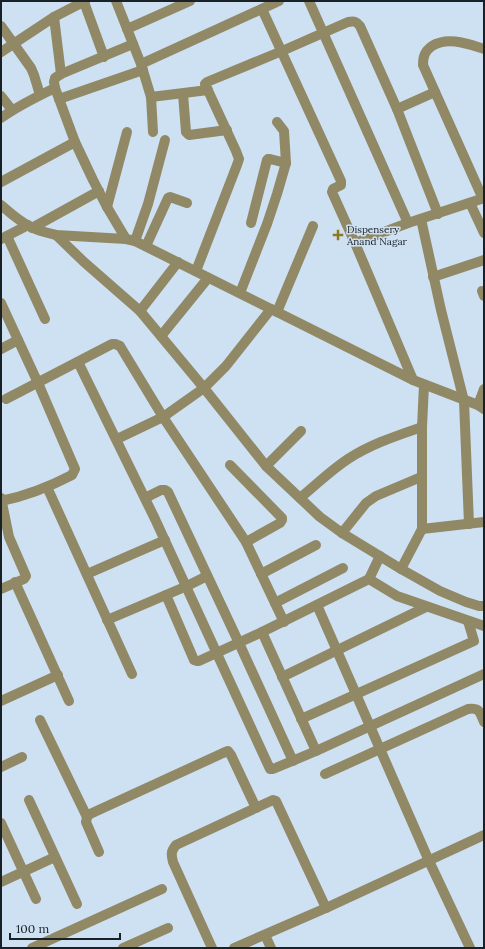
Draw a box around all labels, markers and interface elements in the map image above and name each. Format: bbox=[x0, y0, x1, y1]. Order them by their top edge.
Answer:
place label: Dispensery Anand Nagar bbox=[346, 223, 408, 248]
marker: Dispensery Anand Nagar bbox=[332, 229, 344, 241]
scale bar bbox=[10, 915, 120, 941]
text: 100 m bbox=[16, 921, 49, 936]

